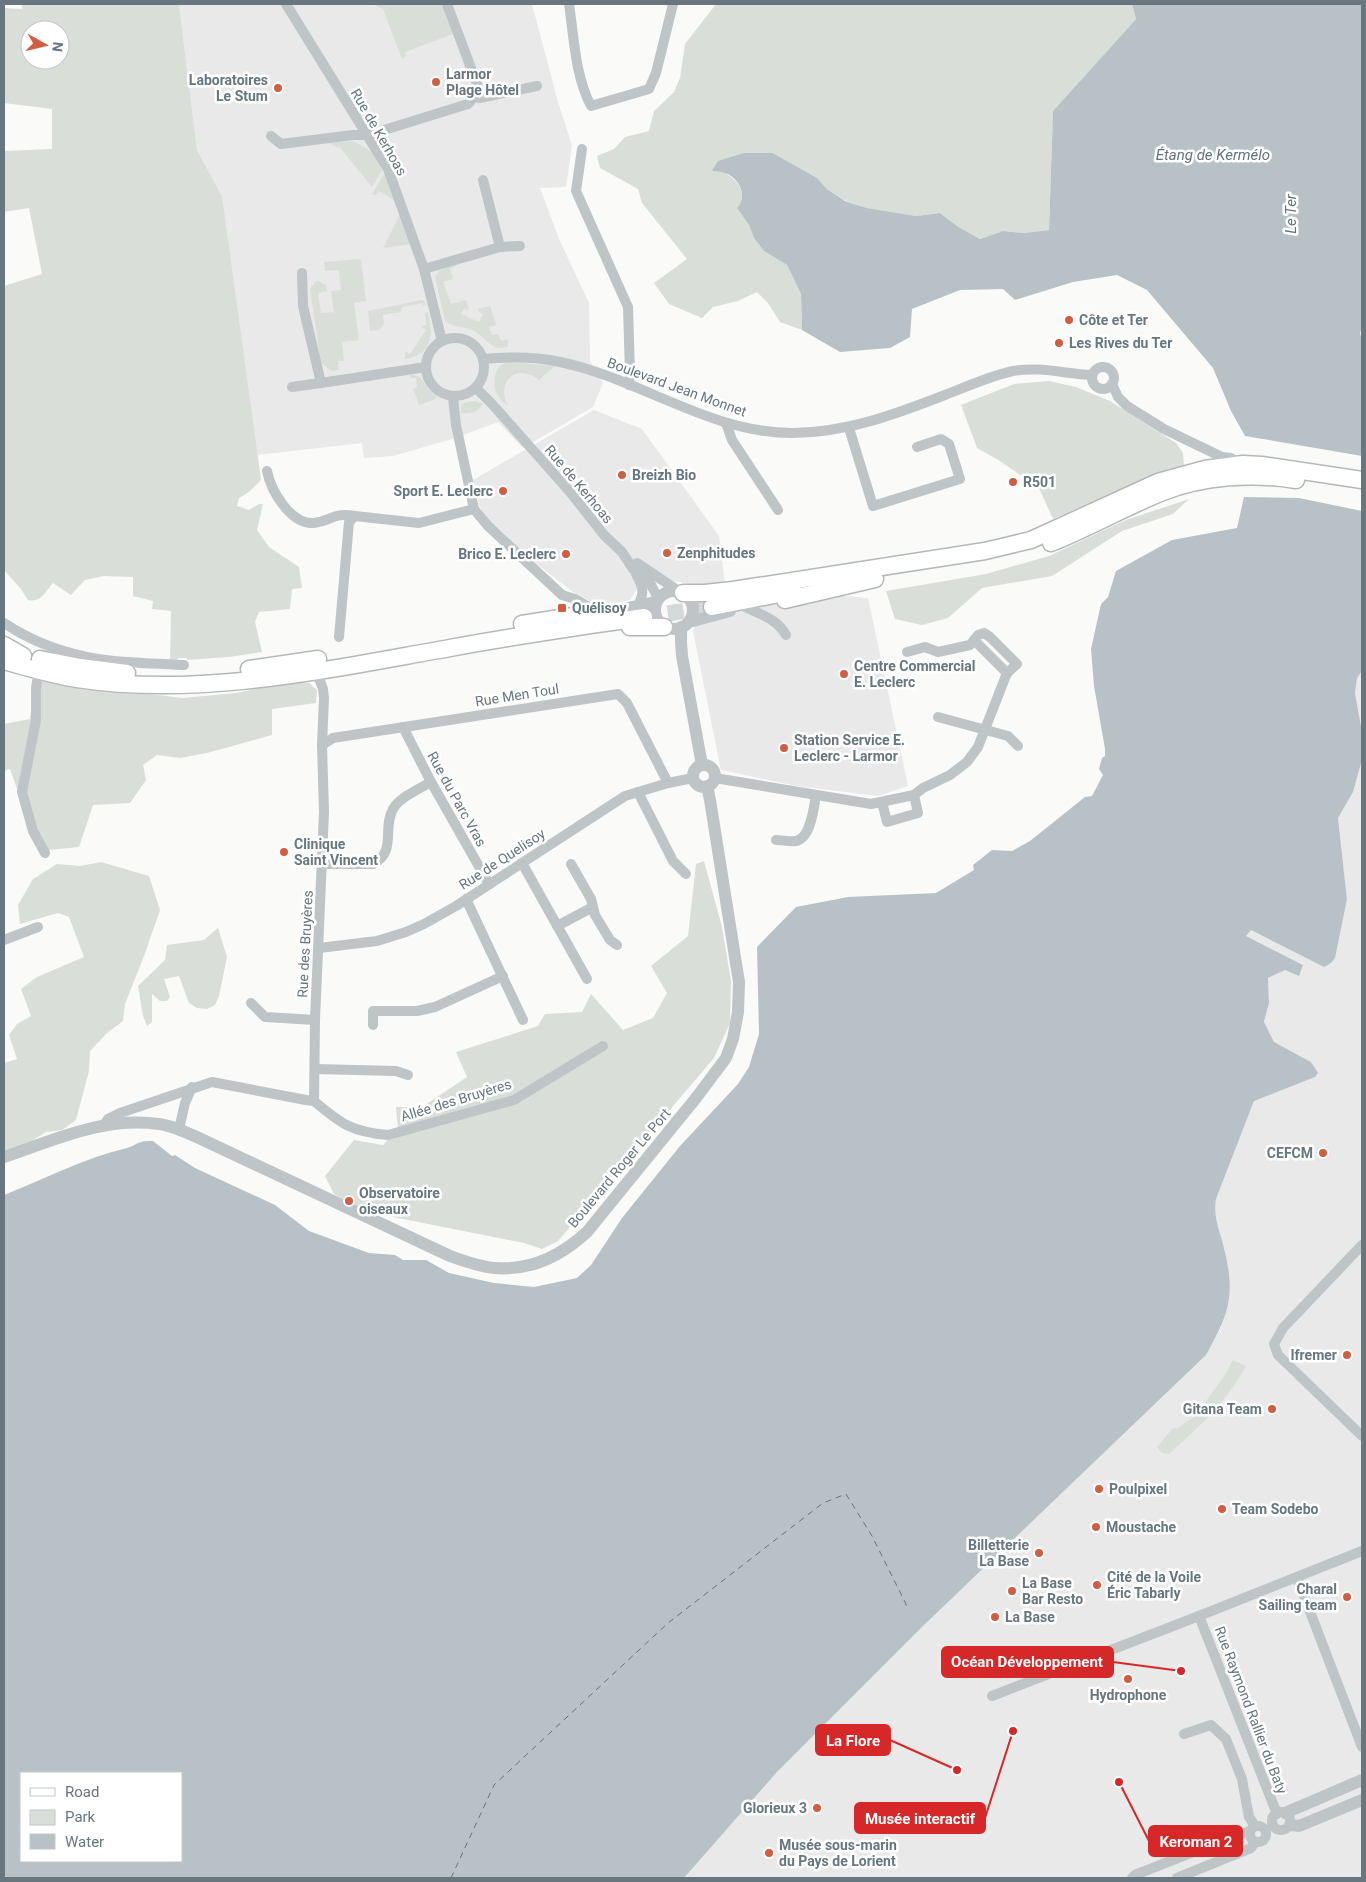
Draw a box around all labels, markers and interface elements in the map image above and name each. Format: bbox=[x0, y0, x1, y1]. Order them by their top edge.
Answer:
north arrow bbox=[20, 20, 70, 70]
text: N bbox=[49, 41, 66, 53]
place label: Larmor Plage Hôtel bbox=[446, 66, 519, 98]
place label: Laboratoires Le Stum bbox=[189, 72, 268, 104]
marker: Larmor Plage Hôtel bbox=[430, 76, 442, 88]
marker: Laboratoires Le Stum bbox=[272, 82, 284, 94]
street label: Rue de Kerhoas bbox=[348, 86, 410, 178]
water label: Étang de Kermélo bbox=[1156, 146, 1270, 164]
water label: Le Ter bbox=[1282, 193, 1300, 234]
place label: Côte et Ter bbox=[1079, 312, 1148, 328]
marker: Côte et Ter bbox=[1063, 314, 1075, 326]
place label: Les Rives du Ter bbox=[1069, 335, 1172, 351]
marker: Les Rives du Ter bbox=[1053, 337, 1065, 349]
street label: Boulevard Jean Monnet bbox=[605, 354, 749, 420]
street label: Rue de Kerhoas bbox=[542, 442, 616, 526]
place label: Breizh Bio bbox=[632, 467, 696, 483]
marker: Breizh Bio bbox=[616, 469, 628, 481]
place label: R501 bbox=[1023, 474, 1056, 490]
marker: R501 bbox=[1007, 476, 1019, 488]
place label: Sport E. Leclerc bbox=[394, 483, 493, 499]
marker: Sport E. Leclerc bbox=[497, 485, 509, 497]
place label: Zenphitudes bbox=[677, 545, 755, 561]
place label: Brico E. Leclerc bbox=[458, 546, 556, 562]
marker: Zenphitudes bbox=[661, 547, 673, 559]
marker: Brico E. Leclerc bbox=[560, 548, 572, 560]
place label: Quélisoy bbox=[572, 600, 627, 616]
marker: Quélisoy bbox=[556, 602, 568, 614]
place label: Centre Commercial E. Leclerc bbox=[854, 658, 975, 690]
marker: Centre Commercial E. Leclerc bbox=[838, 668, 850, 680]
street label: Rue Men Toul bbox=[474, 680, 560, 710]
place label: Station Service E. Leclerc - Larmor bbox=[794, 732, 905, 764]
marker: Station Service E. Leclerc - Larmor bbox=[778, 742, 790, 754]
street label: Rue du Parc Vras bbox=[424, 749, 490, 849]
street label: Rue de Quelisoy bbox=[456, 825, 548, 893]
place label: Clinique Saint Vincent bbox=[294, 836, 378, 868]
marker: Clinique Saint Vincent bbox=[278, 846, 290, 858]
street label: Rue des Bruyères bbox=[294, 890, 316, 998]
street label: Allée des Bruyères bbox=[399, 1076, 513, 1124]
street label: Boulevard Roger Le Port bbox=[565, 1105, 674, 1231]
place label: CEFCM bbox=[1267, 1145, 1313, 1161]
marker: CEFCM bbox=[1317, 1147, 1329, 1159]
place label: Observatoire oiseaux bbox=[359, 1185, 440, 1217]
marker: Observatoire oiseaux bbox=[343, 1195, 355, 1207]
place label: Ifremer bbox=[1291, 1347, 1337, 1363]
marker: Ifremer bbox=[1341, 1349, 1353, 1361]
place label: Gitana Team bbox=[1183, 1401, 1262, 1417]
marker: Gitana Team bbox=[1266, 1403, 1278, 1415]
place label: Poulpixel bbox=[1109, 1481, 1167, 1497]
marker: Poulpixel bbox=[1093, 1483, 1105, 1495]
place label: Team Sodebo bbox=[1232, 1501, 1319, 1517]
marker: Team Sodebo bbox=[1216, 1503, 1228, 1515]
place label: Moustache bbox=[1106, 1519, 1177, 1535]
marker: Moustache bbox=[1090, 1521, 1102, 1533]
place label: Billetterie La Base bbox=[968, 1537, 1029, 1569]
marker: Billetterie La Base bbox=[1033, 1547, 1045, 1559]
place label: Cité de la Voile Éric Tabarly bbox=[1107, 1569, 1201, 1601]
place label: La Base Bar Resto bbox=[1022, 1575, 1083, 1607]
marker: Cité de la Voile Éric Tabarly bbox=[1091, 1579, 1103, 1591]
place label: Charal Sailing team bbox=[1259, 1581, 1337, 1613]
marker: La Base Bar Resto bbox=[1006, 1585, 1018, 1597]
marker: Charal Sailing team bbox=[1341, 1591, 1353, 1603]
place label: La Base bbox=[1005, 1609, 1055, 1625]
marker: La Base bbox=[989, 1611, 1001, 1623]
street label: Rue Raymond Rallier du Baty bbox=[1212, 1624, 1291, 1796]
callout: Océan Développement bbox=[942, 1647, 1113, 1677]
text: Océan Développement bbox=[951, 1653, 1103, 1671]
marker: Hydrophone bbox=[1122, 1673, 1134, 1685]
place label: Hydrophone bbox=[1090, 1687, 1167, 1703]
callout: La Flore bbox=[816, 1725, 890, 1755]
text: La Flore bbox=[826, 1732, 880, 1750]
legend bbox=[20, 1772, 182, 1862]
text: Road bbox=[65, 1783, 99, 1801]
place label: Glorieux 3 bbox=[743, 1800, 807, 1816]
marker: Glorieux 3 bbox=[811, 1802, 823, 1814]
callout: Musée interactif bbox=[855, 1803, 985, 1833]
text: Park bbox=[65, 1808, 96, 1826]
text: Musée interactif bbox=[865, 1810, 976, 1828]
callout: Keroman 2 bbox=[1149, 1826, 1242, 1856]
text: Water bbox=[65, 1833, 104, 1851]
text: Keroman 2 bbox=[1160, 1833, 1233, 1851]
place label: Musée sous-marin du Pays de Lorient bbox=[779, 1837, 897, 1869]
marker: Musée sous-marin du Pays de Lorient bbox=[763, 1847, 775, 1859]

